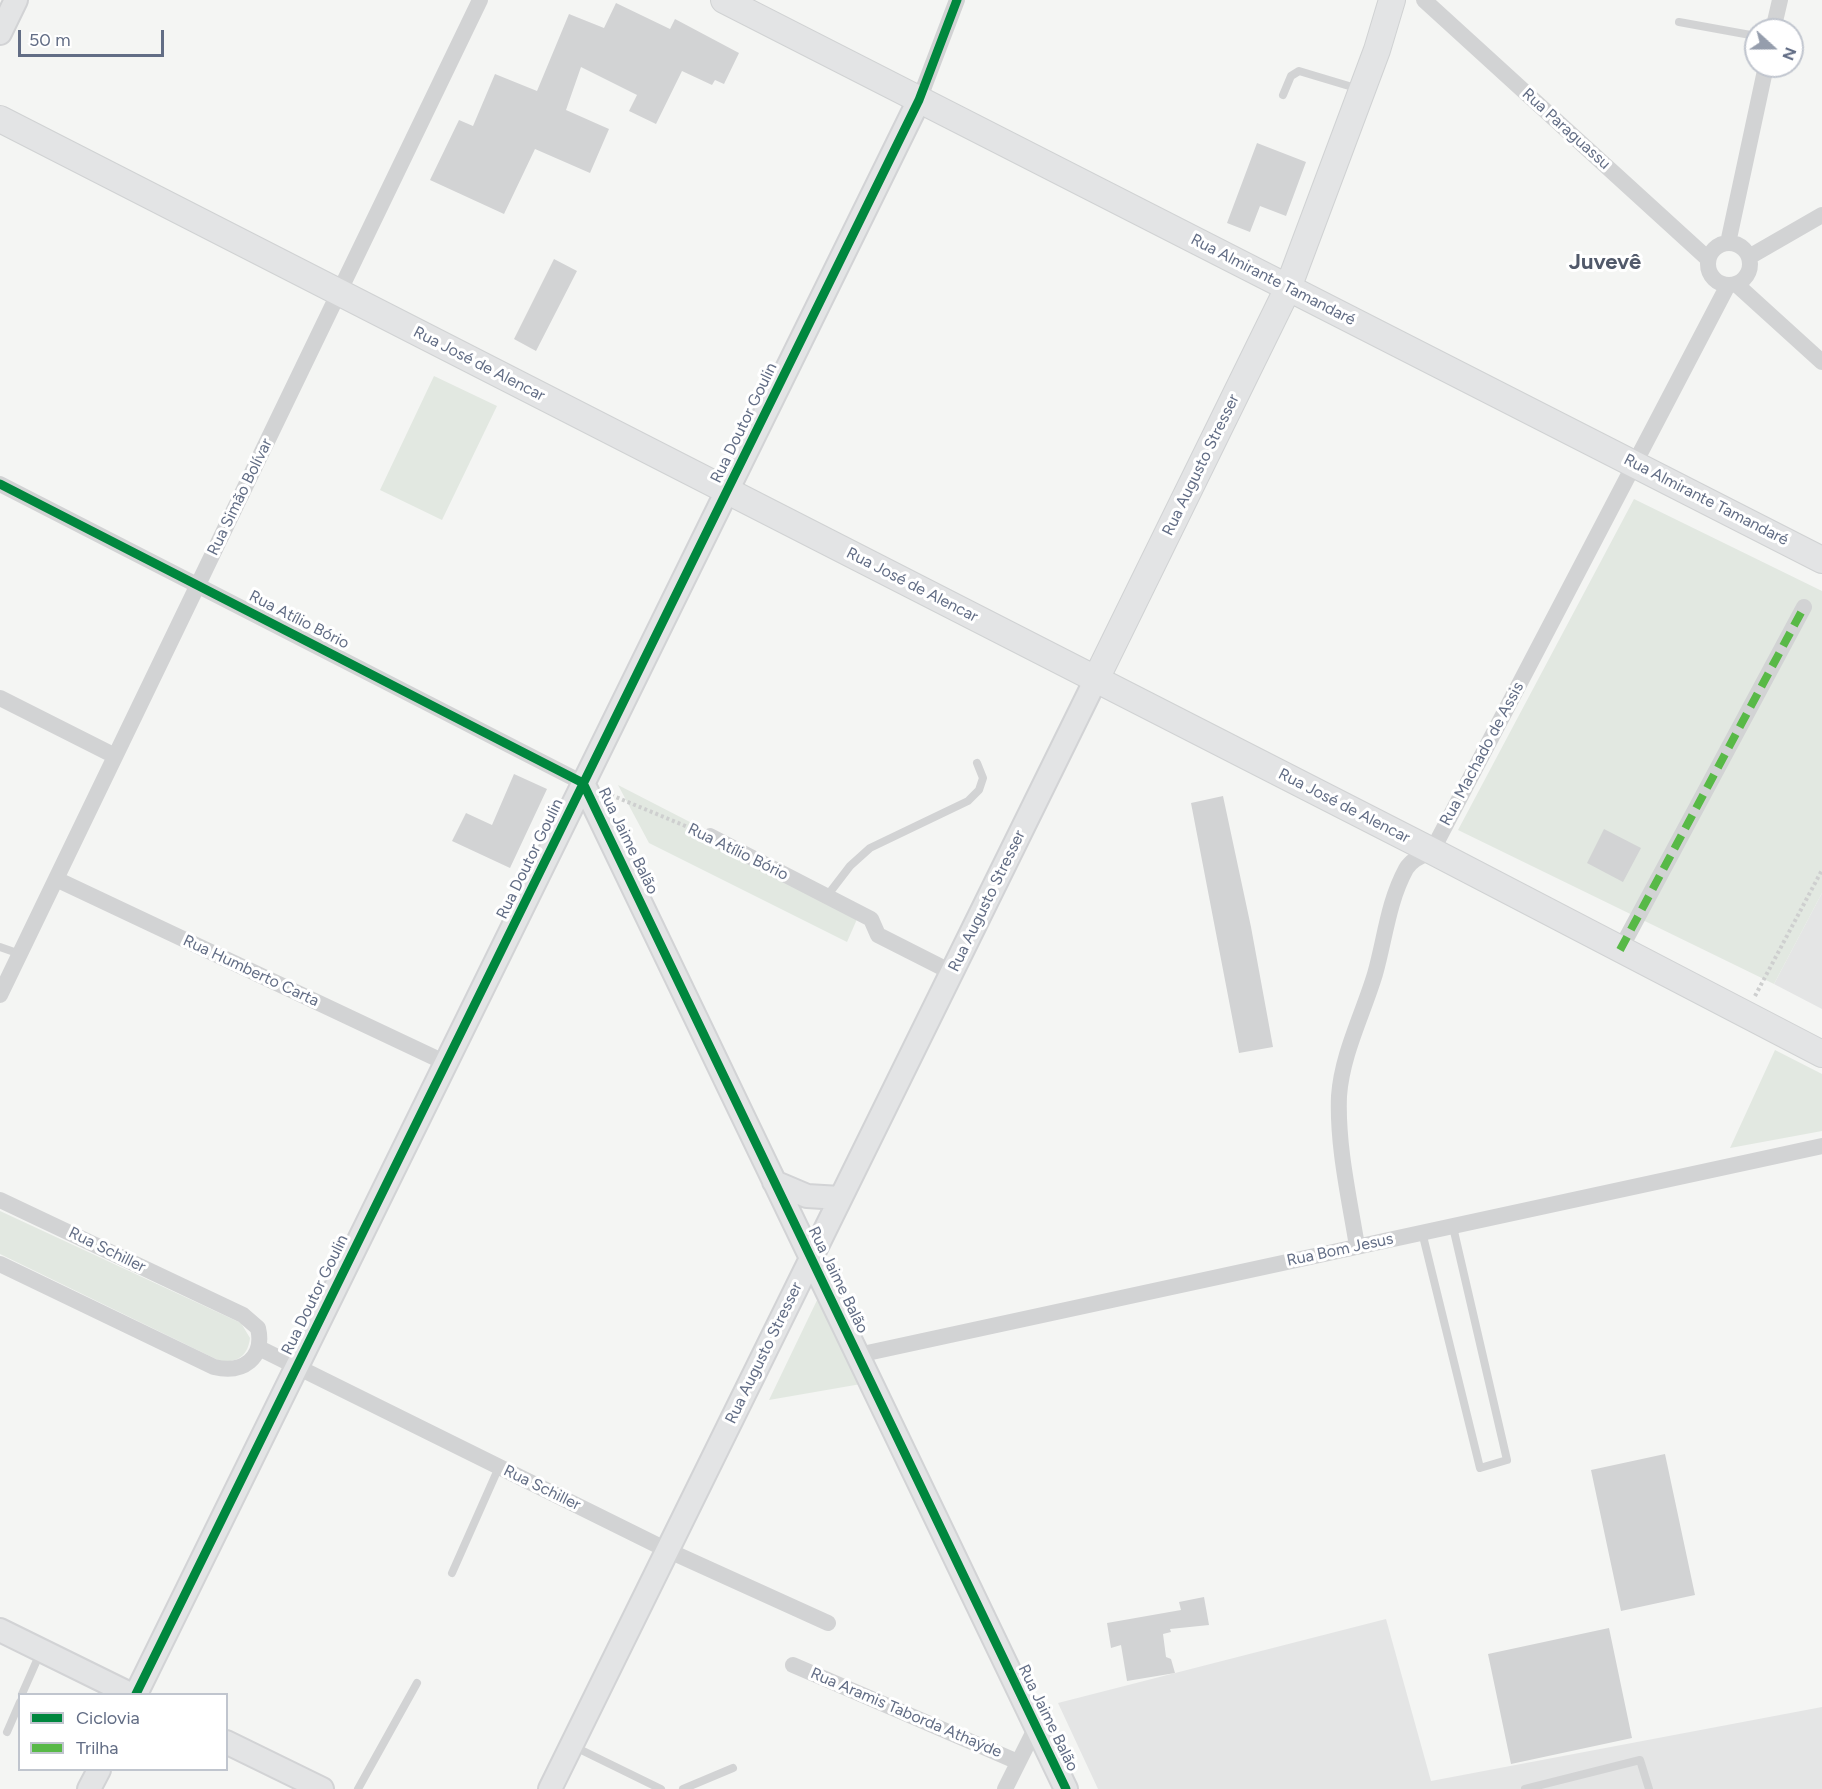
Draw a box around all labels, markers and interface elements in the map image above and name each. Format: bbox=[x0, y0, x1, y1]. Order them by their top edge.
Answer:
scale bar bbox=[21, 18, 166, 56]
north arrow bbox=[1744, 18, 1804, 78]
text: 50 m bbox=[29, 29, 71, 51]
text: N bbox=[1778, 45, 1800, 63]
street label: Rua Paraguassu bbox=[1518, 84, 1614, 174]
street label: Rua Almirante Tamandaré bbox=[1187, 230, 1359, 330]
district label: Juvevê bbox=[1569, 250, 1641, 276]
street label: Rua José de Alencar bbox=[410, 323, 548, 405]
street label: Rua Doutor Goulin bbox=[707, 360, 781, 486]
street label: Rua Augusto Stresser bbox=[1158, 391, 1244, 539]
street label: Rua Simão Bolívar bbox=[203, 435, 277, 559]
street label: Rua Almirante Tamandaré bbox=[1620, 450, 1792, 550]
street label: Rua José de Alencar bbox=[843, 544, 981, 626]
street label: Rua Atílio Bório bbox=[246, 587, 352, 653]
street label: Rua Machado de Assis bbox=[1436, 679, 1528, 829]
street label: Rua José de Alencar bbox=[1275, 765, 1413, 847]
street label: Rua Jaime Balão bbox=[594, 785, 662, 897]
street label: Rua Doutor Goulin bbox=[493, 796, 567, 922]
street label: Rua Atílio Bório bbox=[685, 819, 791, 885]
street label: Rua Augusto Stresser bbox=[944, 827, 1030, 975]
street label: Rua Humberto Carta bbox=[180, 931, 322, 1011]
street label: Rua Schiller bbox=[65, 1223, 149, 1277]
street label: Rua Jaime Balão bbox=[804, 1224, 872, 1336]
street label: Rua Bom Jesus bbox=[1285, 1229, 1395, 1271]
street label: Rua Doutor Goulin bbox=[278, 1232, 352, 1358]
street label: Rua Augusto Stresser bbox=[721, 1279, 807, 1427]
street label: Rua Schiller bbox=[500, 1461, 584, 1515]
street label: Rua Jaime Balão bbox=[1014, 1662, 1082, 1774]
street label: Rua Aramis Taborda Athaýde bbox=[807, 1664, 1005, 1762]
legend bbox=[18, 1693, 228, 1771]
text: Ciclovia bbox=[76, 1707, 140, 1729]
text: Trilha bbox=[76, 1737, 119, 1759]

